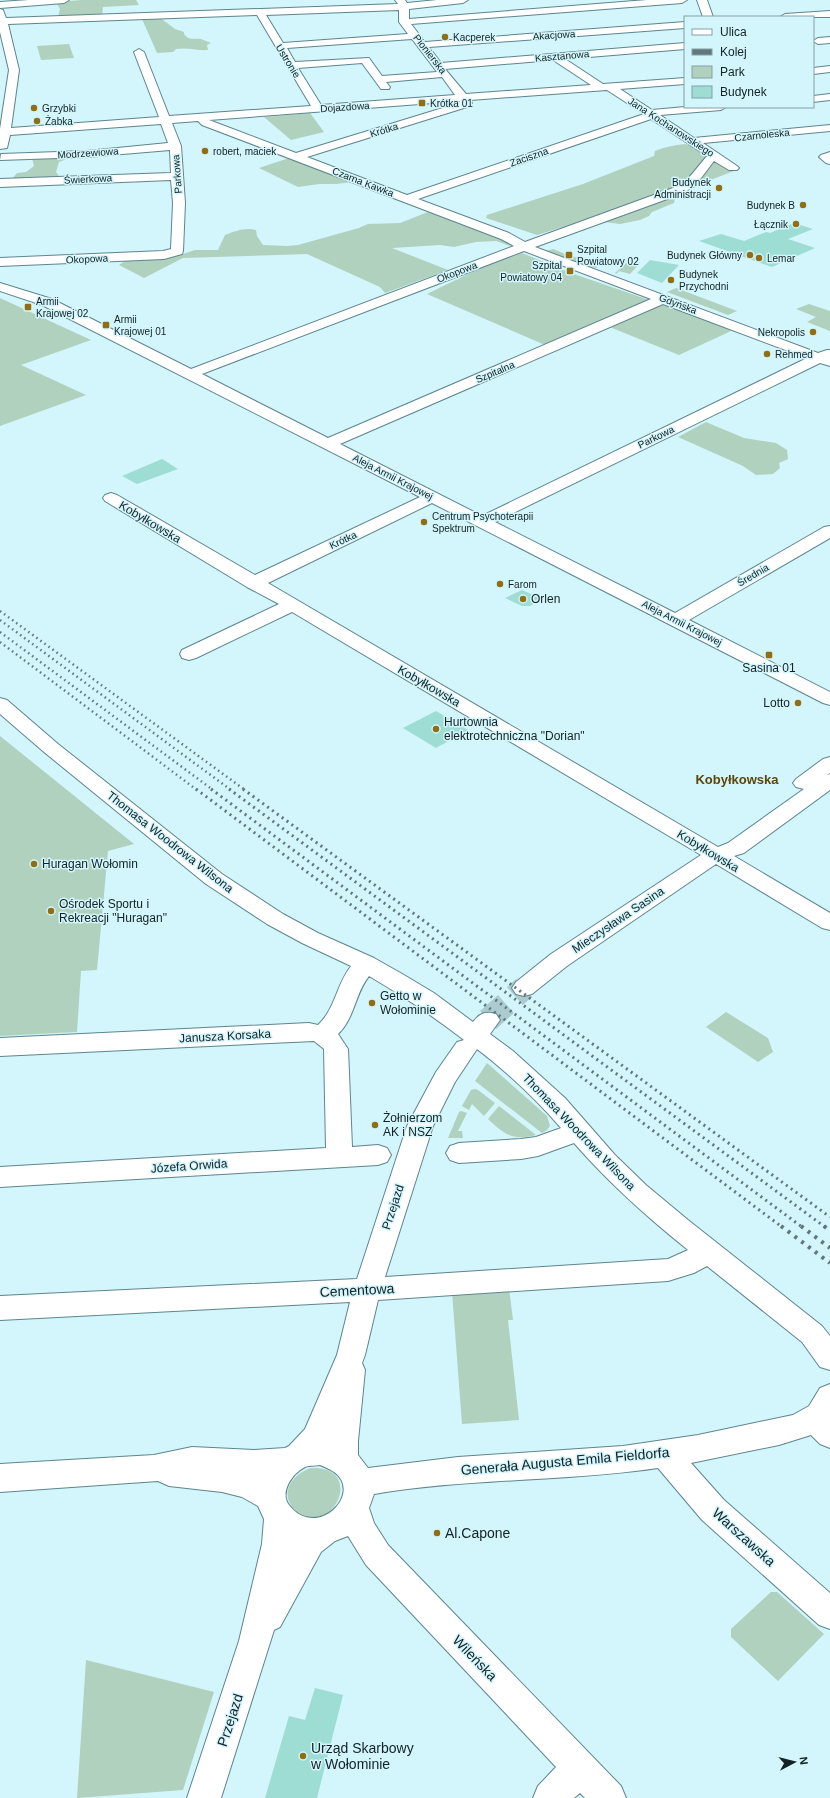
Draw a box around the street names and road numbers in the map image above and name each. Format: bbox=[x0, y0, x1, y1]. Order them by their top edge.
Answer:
street label: Akacjowa bbox=[532, 28, 576, 42]
street label: Pionierska bbox=[411, 32, 449, 76]
street label: Ustronie bbox=[273, 42, 303, 80]
street label: Kasztanowa bbox=[534, 48, 590, 64]
street label: Jana Kochanowskiego bbox=[626, 95, 716, 159]
street label: Dojazdowa bbox=[320, 100, 370, 114]
street label: Krótka bbox=[369, 120, 400, 139]
street label: Czarnoleska bbox=[734, 127, 791, 143]
street label: Modrzewiowa bbox=[57, 145, 119, 161]
street label: Zaciszna bbox=[508, 145, 550, 169]
street label: Parkowa bbox=[170, 154, 184, 194]
street label: Czarna Kawka bbox=[331, 165, 396, 199]
street label: Świerkowa bbox=[64, 171, 113, 186]
street label: Okopowa bbox=[66, 252, 109, 266]
street label: Okopowa bbox=[435, 259, 479, 285]
street label: Gdyńska bbox=[658, 292, 699, 316]
street label: Szpitalna bbox=[474, 359, 516, 385]
street label: Parkowa bbox=[636, 423, 676, 450]
street label: Aleja Armii Krajowej bbox=[351, 452, 435, 502]
street label: Kobyłkowska bbox=[116, 498, 184, 546]
street label: Krótka bbox=[328, 529, 359, 551]
street label: Średnia bbox=[735, 561, 771, 588]
street label: Aleja Armii Krajowej bbox=[640, 598, 724, 648]
street label: Kobyłkowska bbox=[395, 662, 463, 710]
street label: Thomasa Woodrowa Wilsona bbox=[104, 788, 236, 896]
street label: Kobyłkowska bbox=[674, 827, 742, 875]
street label: Mieczysława Sasina bbox=[569, 884, 667, 956]
street label: Janusza Korsaka bbox=[179, 1027, 272, 1045]
street label: Thomasa Woodrowa Wilsona bbox=[520, 1071, 639, 1193]
street label: Józefa Orwida bbox=[150, 1156, 228, 1176]
street label: Przejazd bbox=[379, 1183, 407, 1231]
street label: Cementowa bbox=[319, 1280, 395, 1300]
street label: Generała Augusta Emila Fieldorfa bbox=[460, 1444, 670, 1478]
street label: Warszawska bbox=[709, 1505, 779, 1569]
street label: Wileńska bbox=[450, 1632, 501, 1684]
street label: Przejazd bbox=[214, 1692, 246, 1748]

